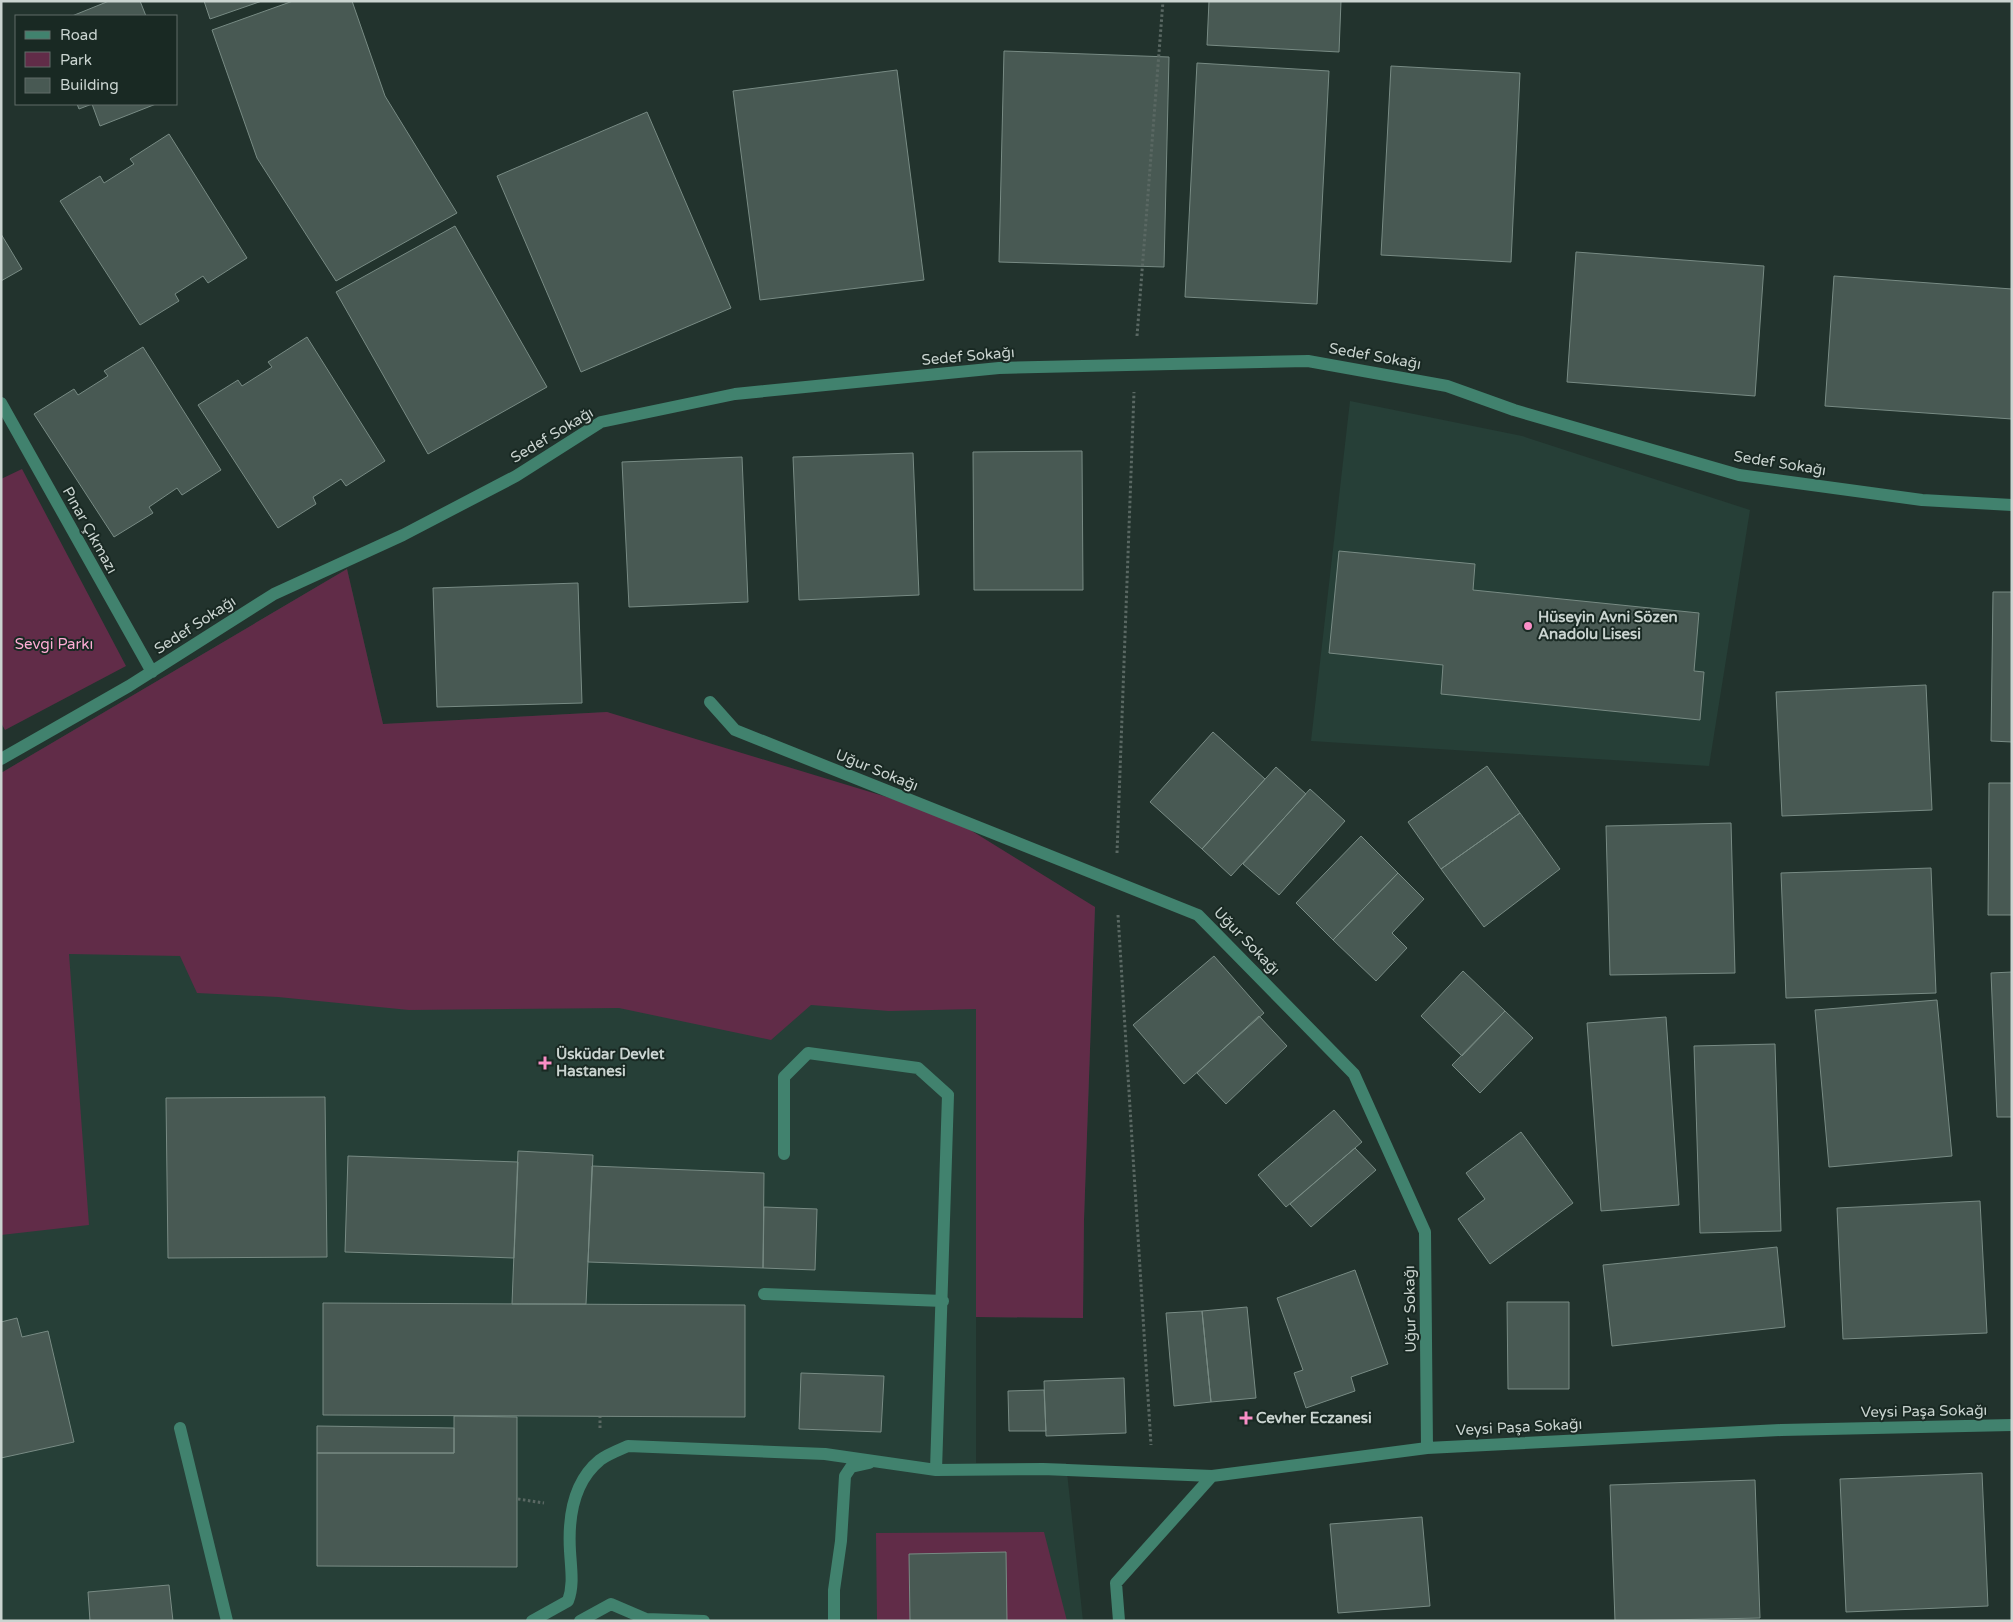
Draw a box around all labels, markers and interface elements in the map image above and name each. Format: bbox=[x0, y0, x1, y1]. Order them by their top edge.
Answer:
legend bbox=[15, 15, 178, 105]
text: Road bbox=[60, 26, 98, 44]
text: Park bbox=[60, 51, 92, 69]
text: Building bbox=[60, 76, 119, 94]
street label: Sedef Sokağı bbox=[1327, 339, 1423, 373]
street label: Sedef Sokağı bbox=[921, 343, 1015, 369]
street label: Sedef Sokağı bbox=[507, 403, 597, 467]
street label: Sedef Sokağı bbox=[1732, 447, 1828, 479]
street label: Pınar Çıkmazı bbox=[59, 483, 121, 577]
street label: Sedef Sokağı bbox=[151, 592, 239, 658]
place label: Hüseyin Avni Sözen Anadolu Lisesi bbox=[1538, 608, 1678, 643]
marker: Hüseyin Avni Sözen Anadolu Lisesi bbox=[1522, 620, 1534, 632]
park label: Sevgi Parkı bbox=[15, 635, 93, 653]
street label: Uğur Sokağı bbox=[833, 745, 921, 795]
street label: Uğur Sokağı bbox=[1210, 903, 1284, 979]
place label: Üsküdar Devlet Hastanesi bbox=[556, 1045, 665, 1080]
marker: Üsküdar Devlet Hastanesi bbox=[538, 1056, 552, 1070]
street label: Uğur Sokağı bbox=[1400, 1265, 1420, 1353]
street label: Veysi Paşa Sokağı bbox=[1861, 1401, 1987, 1421]
place label: Cevher Eczanesi bbox=[1256, 1409, 1372, 1427]
marker: Cevher Eczanesi bbox=[1240, 1412, 1252, 1424]
street label: Veysi Paşa Sokağı bbox=[1455, 1415, 1583, 1439]

